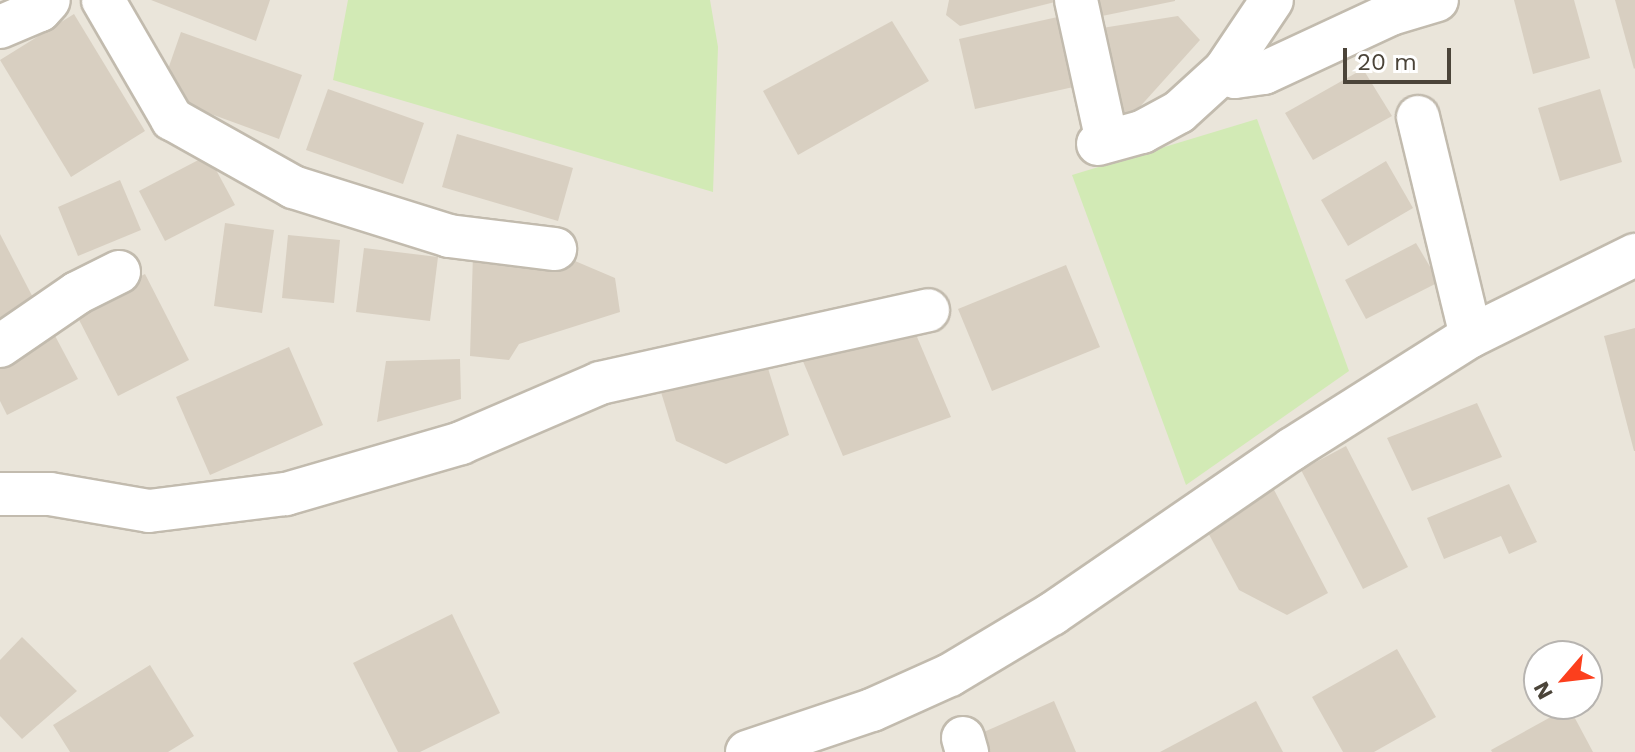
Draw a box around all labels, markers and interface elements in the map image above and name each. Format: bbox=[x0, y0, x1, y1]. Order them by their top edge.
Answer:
scale bar bbox=[1347, 32, 1455, 82]
text: 20 m bbox=[1357, 48, 1417, 76]
north arrow bbox=[1523, 640, 1603, 720]
text: N bbox=[1528, 677, 1558, 704]

